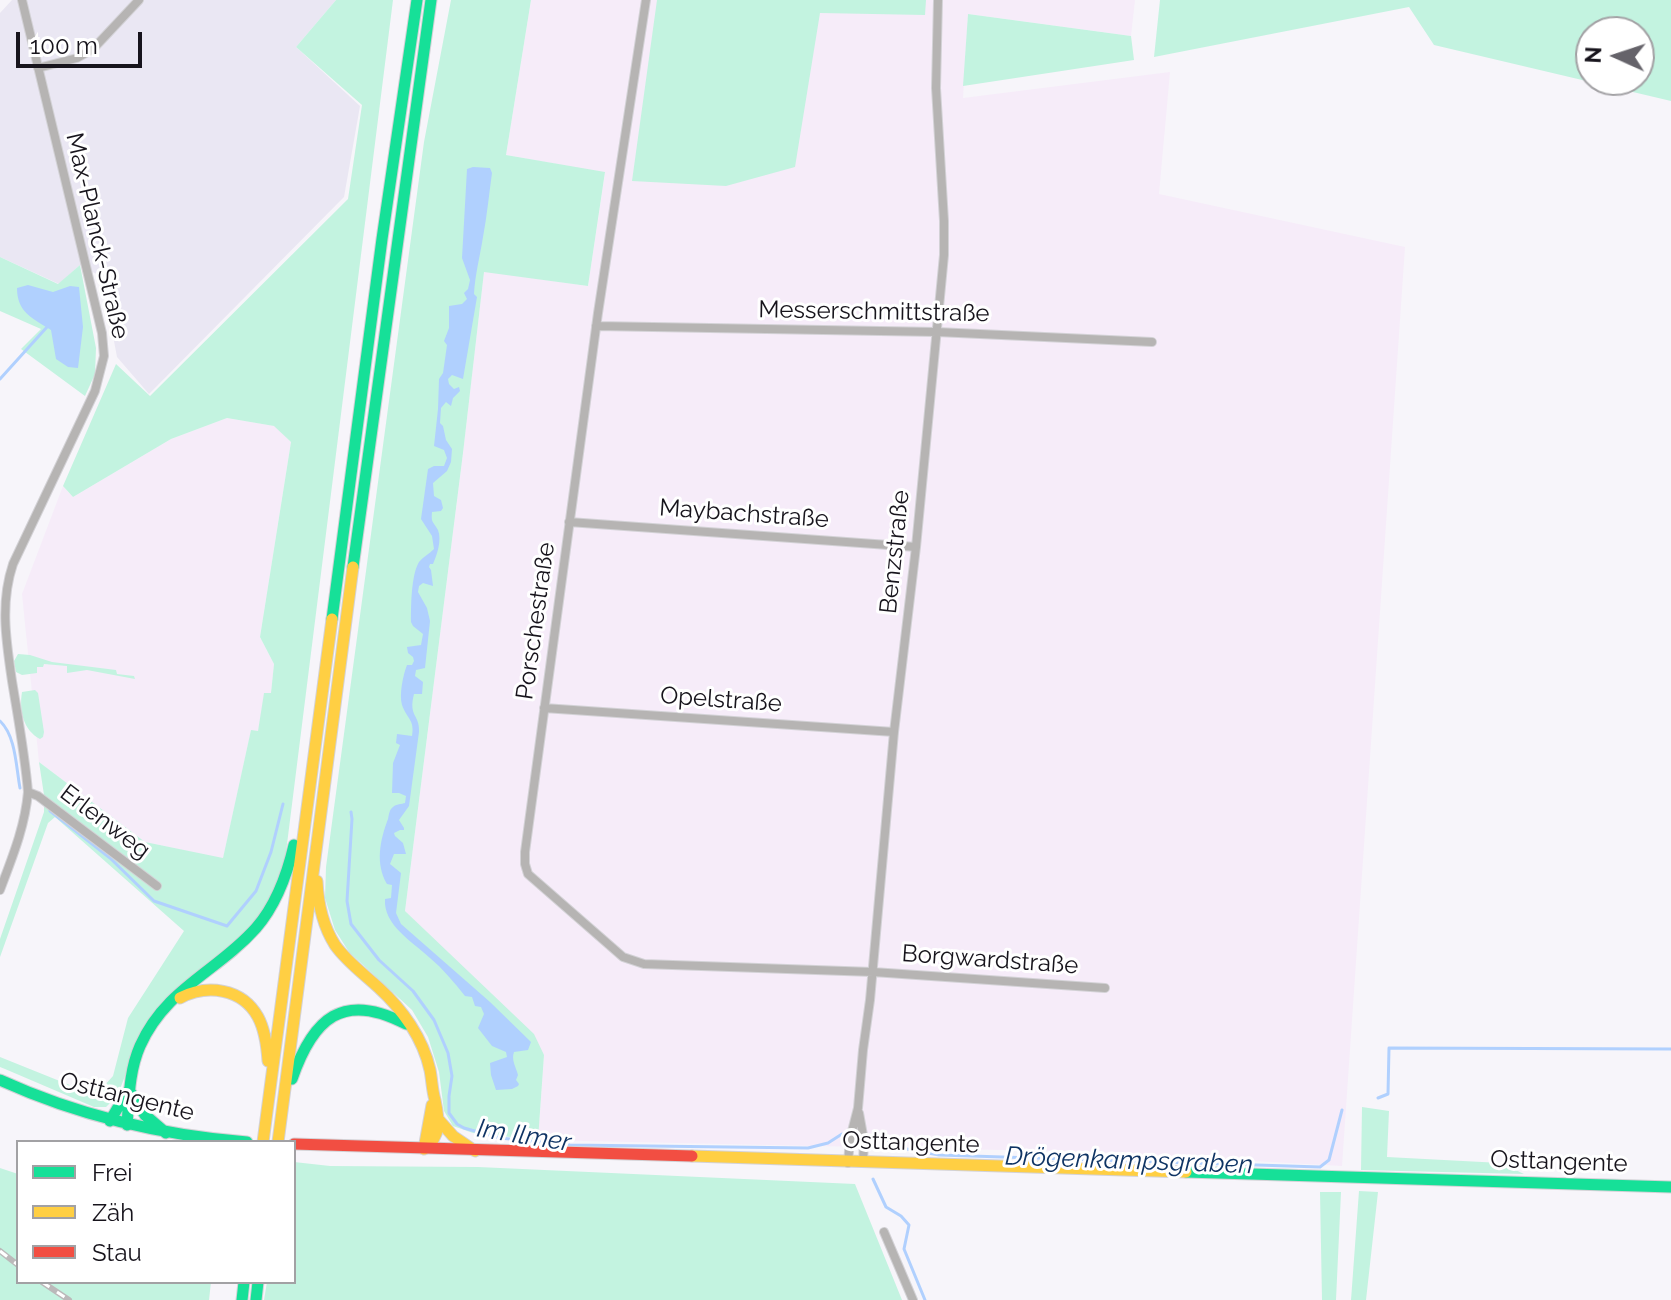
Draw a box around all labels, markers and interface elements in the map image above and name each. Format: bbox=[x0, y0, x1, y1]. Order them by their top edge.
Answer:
scale bar bbox=[20, 16, 146, 66]
north arrow bbox=[1575, 16, 1655, 96]
text: 100 m bbox=[30, 31, 98, 60]
text: N bbox=[1580, 46, 1606, 64]
street label: Max-Planck-Straße bbox=[59, 130, 135, 342]
street label: Messerschmittstraße bbox=[758, 296, 990, 328]
street label: Benzstraße bbox=[874, 489, 916, 615]
street label: Maybachstraße bbox=[658, 494, 830, 534]
street label: Porschestraße bbox=[511, 540, 561, 702]
street label: Opelstraße bbox=[659, 681, 783, 719]
street label: Erlenweg bbox=[54, 779, 156, 865]
street label: Borgwardstraße bbox=[901, 939, 1079, 981]
street label: Osttangente bbox=[57, 1066, 197, 1128]
water label: Im Ilmer bbox=[475, 1113, 573, 1159]
street label: Osttangente bbox=[842, 1126, 980, 1160]
legend bbox=[16, 1140, 296, 1284]
water label: Drögenkampsgraben bbox=[1004, 1141, 1254, 1181]
street label: Osttangente bbox=[1490, 1145, 1628, 1179]
text: Frei bbox=[92, 1158, 133, 1187]
text: Zäh bbox=[92, 1198, 134, 1227]
text: Stau bbox=[92, 1238, 142, 1267]

